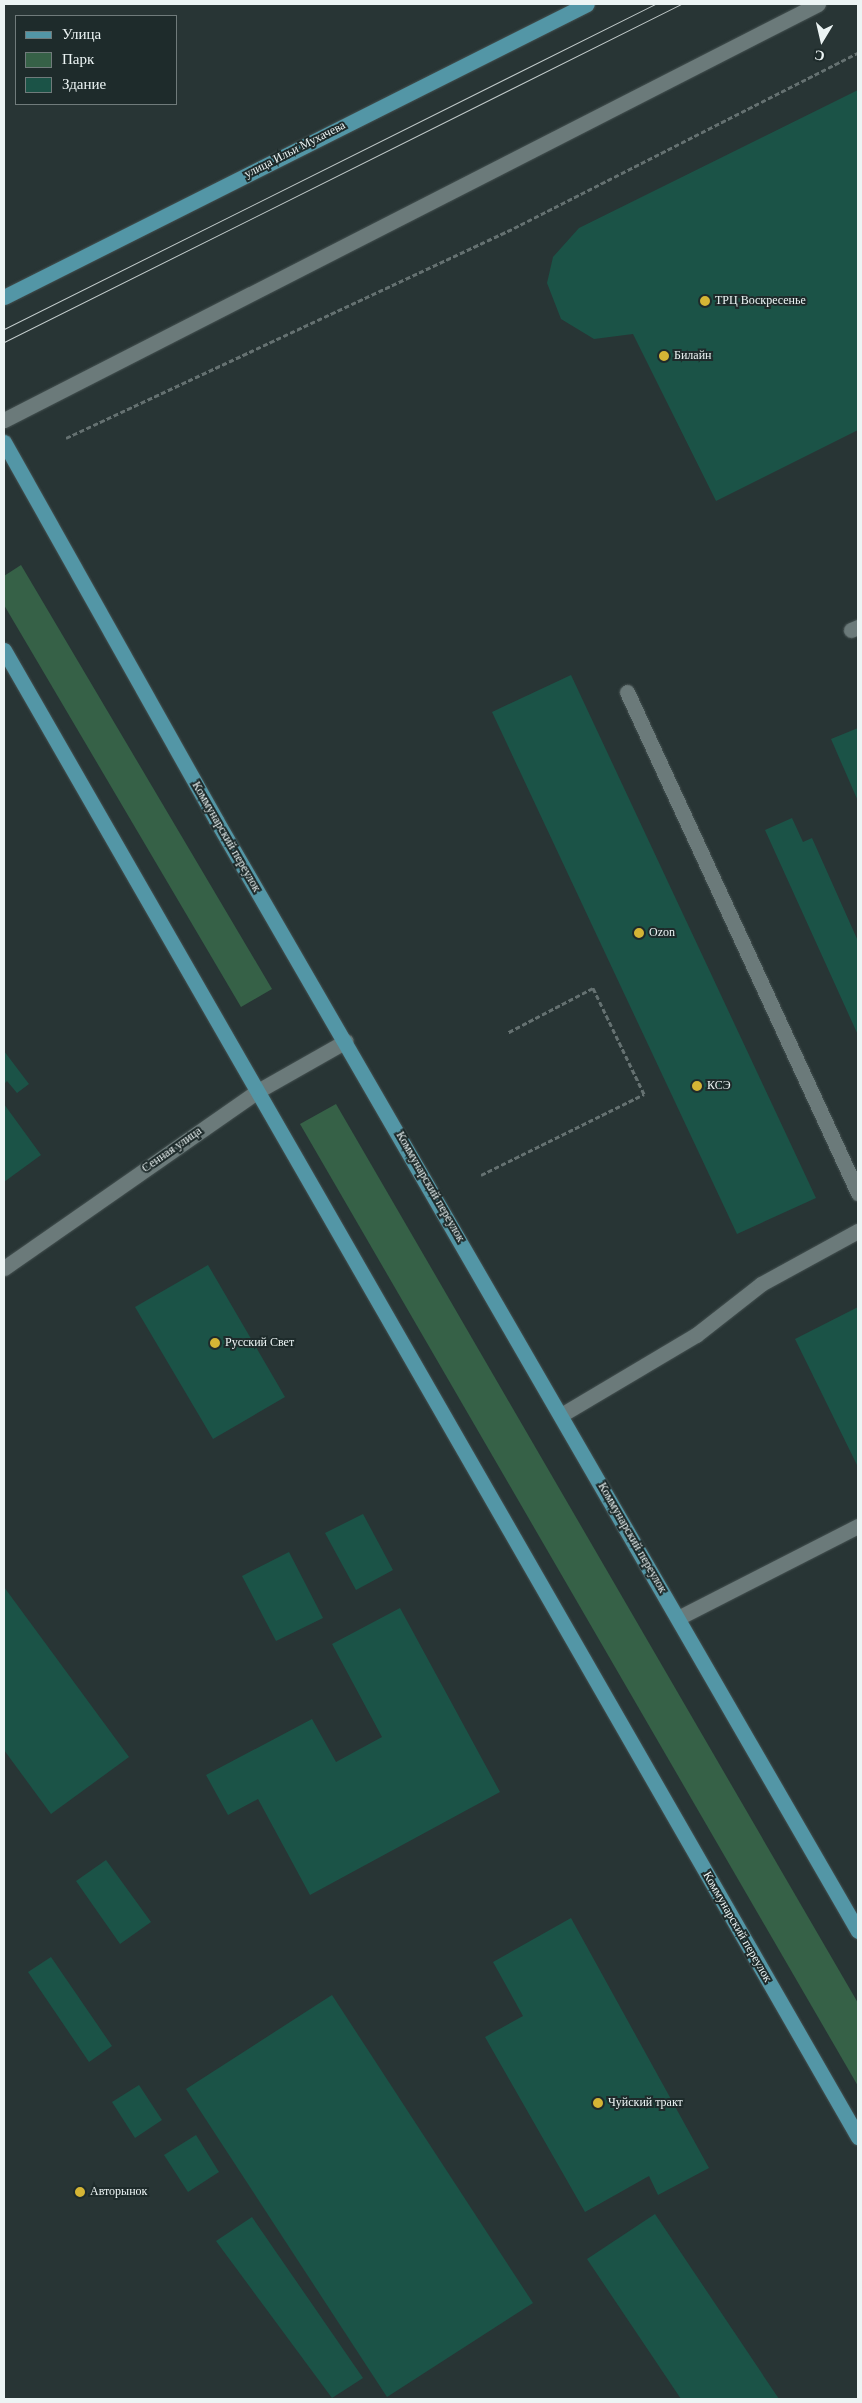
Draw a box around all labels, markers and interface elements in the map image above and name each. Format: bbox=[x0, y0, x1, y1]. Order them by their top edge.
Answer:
legend bbox=[15, 15, 178, 105]
north arrow bbox=[797, 15, 847, 65]
text: Улица bbox=[62, 26, 101, 42]
text: С bbox=[813, 47, 826, 64]
text: Парк bbox=[62, 51, 94, 67]
text: Здание bbox=[62, 76, 106, 92]
street label: улица Ильи Мухачева bbox=[242, 118, 348, 182]
place label: ТРЦ Воскресенье bbox=[715, 294, 806, 308]
marker: ТРЦ Воскресенье bbox=[699, 295, 711, 307]
place label: Билайн bbox=[674, 349, 711, 363]
marker: Билайн bbox=[658, 350, 670, 362]
street label: Коммунарский переулок bbox=[188, 779, 264, 895]
place label: Ozon bbox=[649, 926, 675, 940]
marker: Ozon bbox=[633, 927, 645, 939]
place label: КСЭ bbox=[707, 1079, 731, 1093]
marker: КСЭ bbox=[691, 1080, 703, 1092]
street label: Сенная улица bbox=[139, 1124, 205, 1176]
street label: Коммунарский переулок bbox=[392, 1129, 468, 1245]
place label: Русский Свет bbox=[225, 1336, 294, 1350]
marker: Русский Свет bbox=[209, 1337, 221, 1349]
street label: Коммунарский переулок bbox=[594, 1480, 670, 1596]
street label: Коммунарский переулок bbox=[699, 1869, 775, 1985]
place label: Чуйский тракт bbox=[608, 2096, 683, 2110]
marker: Чуйский тракт bbox=[592, 2097, 604, 2109]
place label: Авторынок bbox=[90, 2185, 147, 2199]
marker: Авторынок bbox=[74, 2186, 86, 2198]

